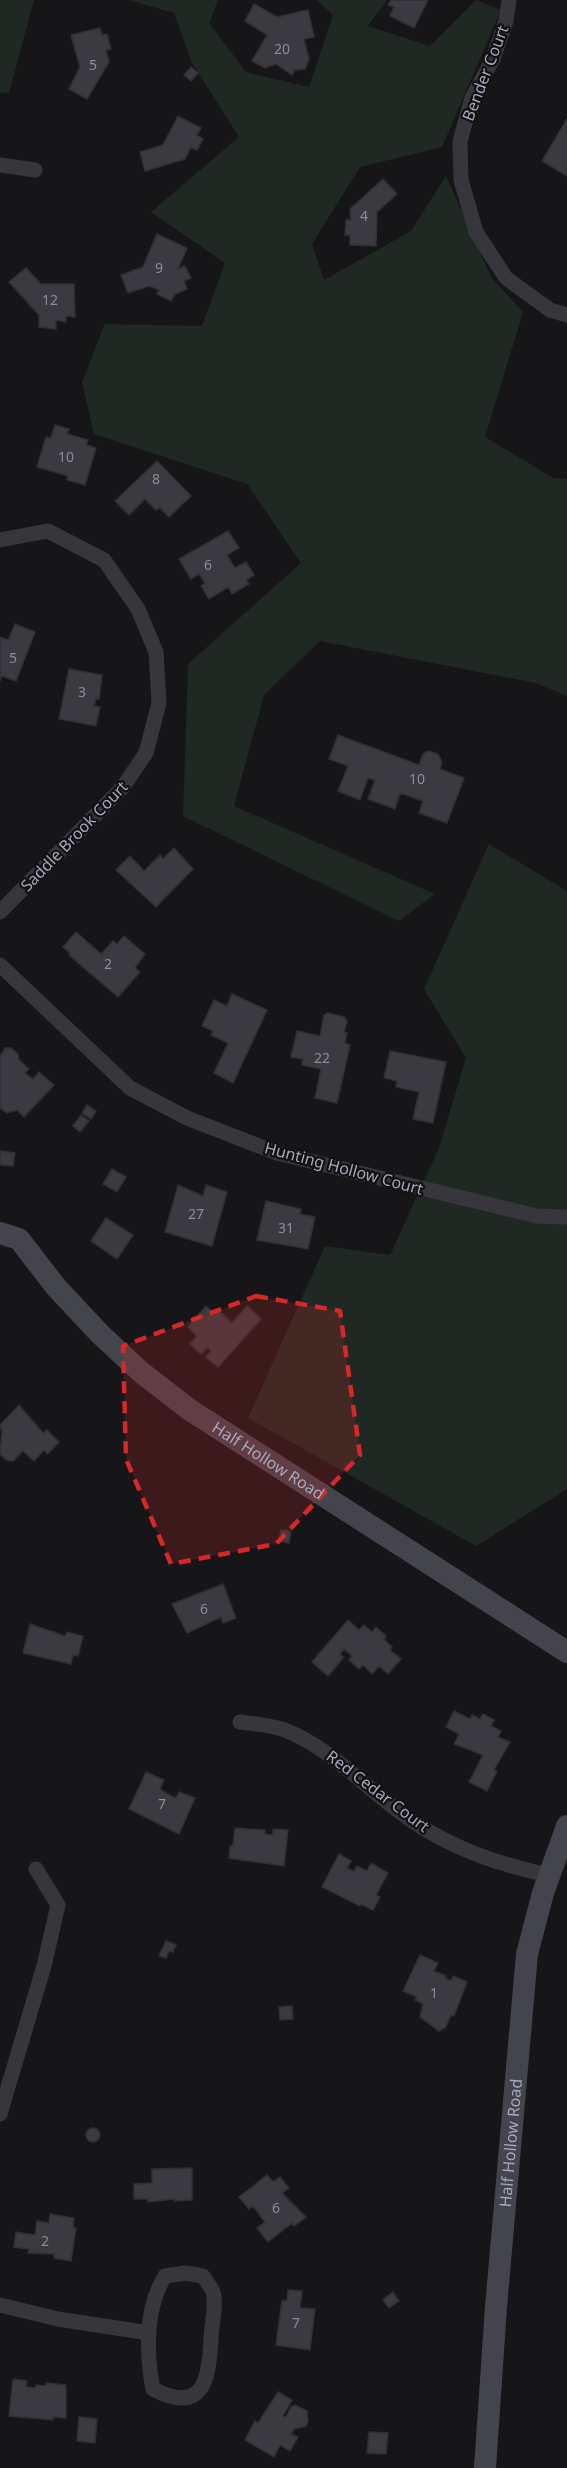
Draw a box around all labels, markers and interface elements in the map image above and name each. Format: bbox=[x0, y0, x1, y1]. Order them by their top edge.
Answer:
street label: Bender Court bbox=[457, 22, 513, 124]
house number: 20 bbox=[274, 39, 290, 58]
house number: 5 bbox=[89, 55, 97, 74]
house number: 4 bbox=[360, 206, 368, 225]
house number: 9 bbox=[155, 258, 163, 277]
house number: 12 bbox=[42, 290, 58, 309]
house number: 10 bbox=[58, 447, 74, 466]
house number: 8 bbox=[152, 469, 160, 488]
house number: 6 bbox=[204, 555, 212, 574]
house number: 5 bbox=[9, 648, 17, 667]
house number: 3 bbox=[78, 682, 86, 701]
house number: 10 bbox=[409, 769, 425, 788]
street label: Saddle Brook Court bbox=[16, 776, 133, 896]
house number: 2 bbox=[104, 954, 112, 973]
house number: 22 bbox=[314, 1048, 330, 1067]
street label: Hunting Hollow Court bbox=[262, 1136, 426, 1200]
house number: 27 bbox=[188, 1204, 204, 1223]
house number: 31 bbox=[278, 1218, 294, 1237]
street label: Half Hollow Road bbox=[208, 1416, 329, 1504]
house number: 6 bbox=[200, 1599, 208, 1618]
street label: Red Cedar Court bbox=[322, 1745, 434, 1837]
house number: 7 bbox=[158, 1794, 166, 1813]
house number: 1 bbox=[430, 1983, 438, 2002]
street label: Half Hollow Road bbox=[494, 2078, 527, 2208]
house number: 6 bbox=[272, 2198, 280, 2217]
house number: 2 bbox=[41, 2231, 49, 2250]
house number: 7 bbox=[292, 2313, 300, 2332]

